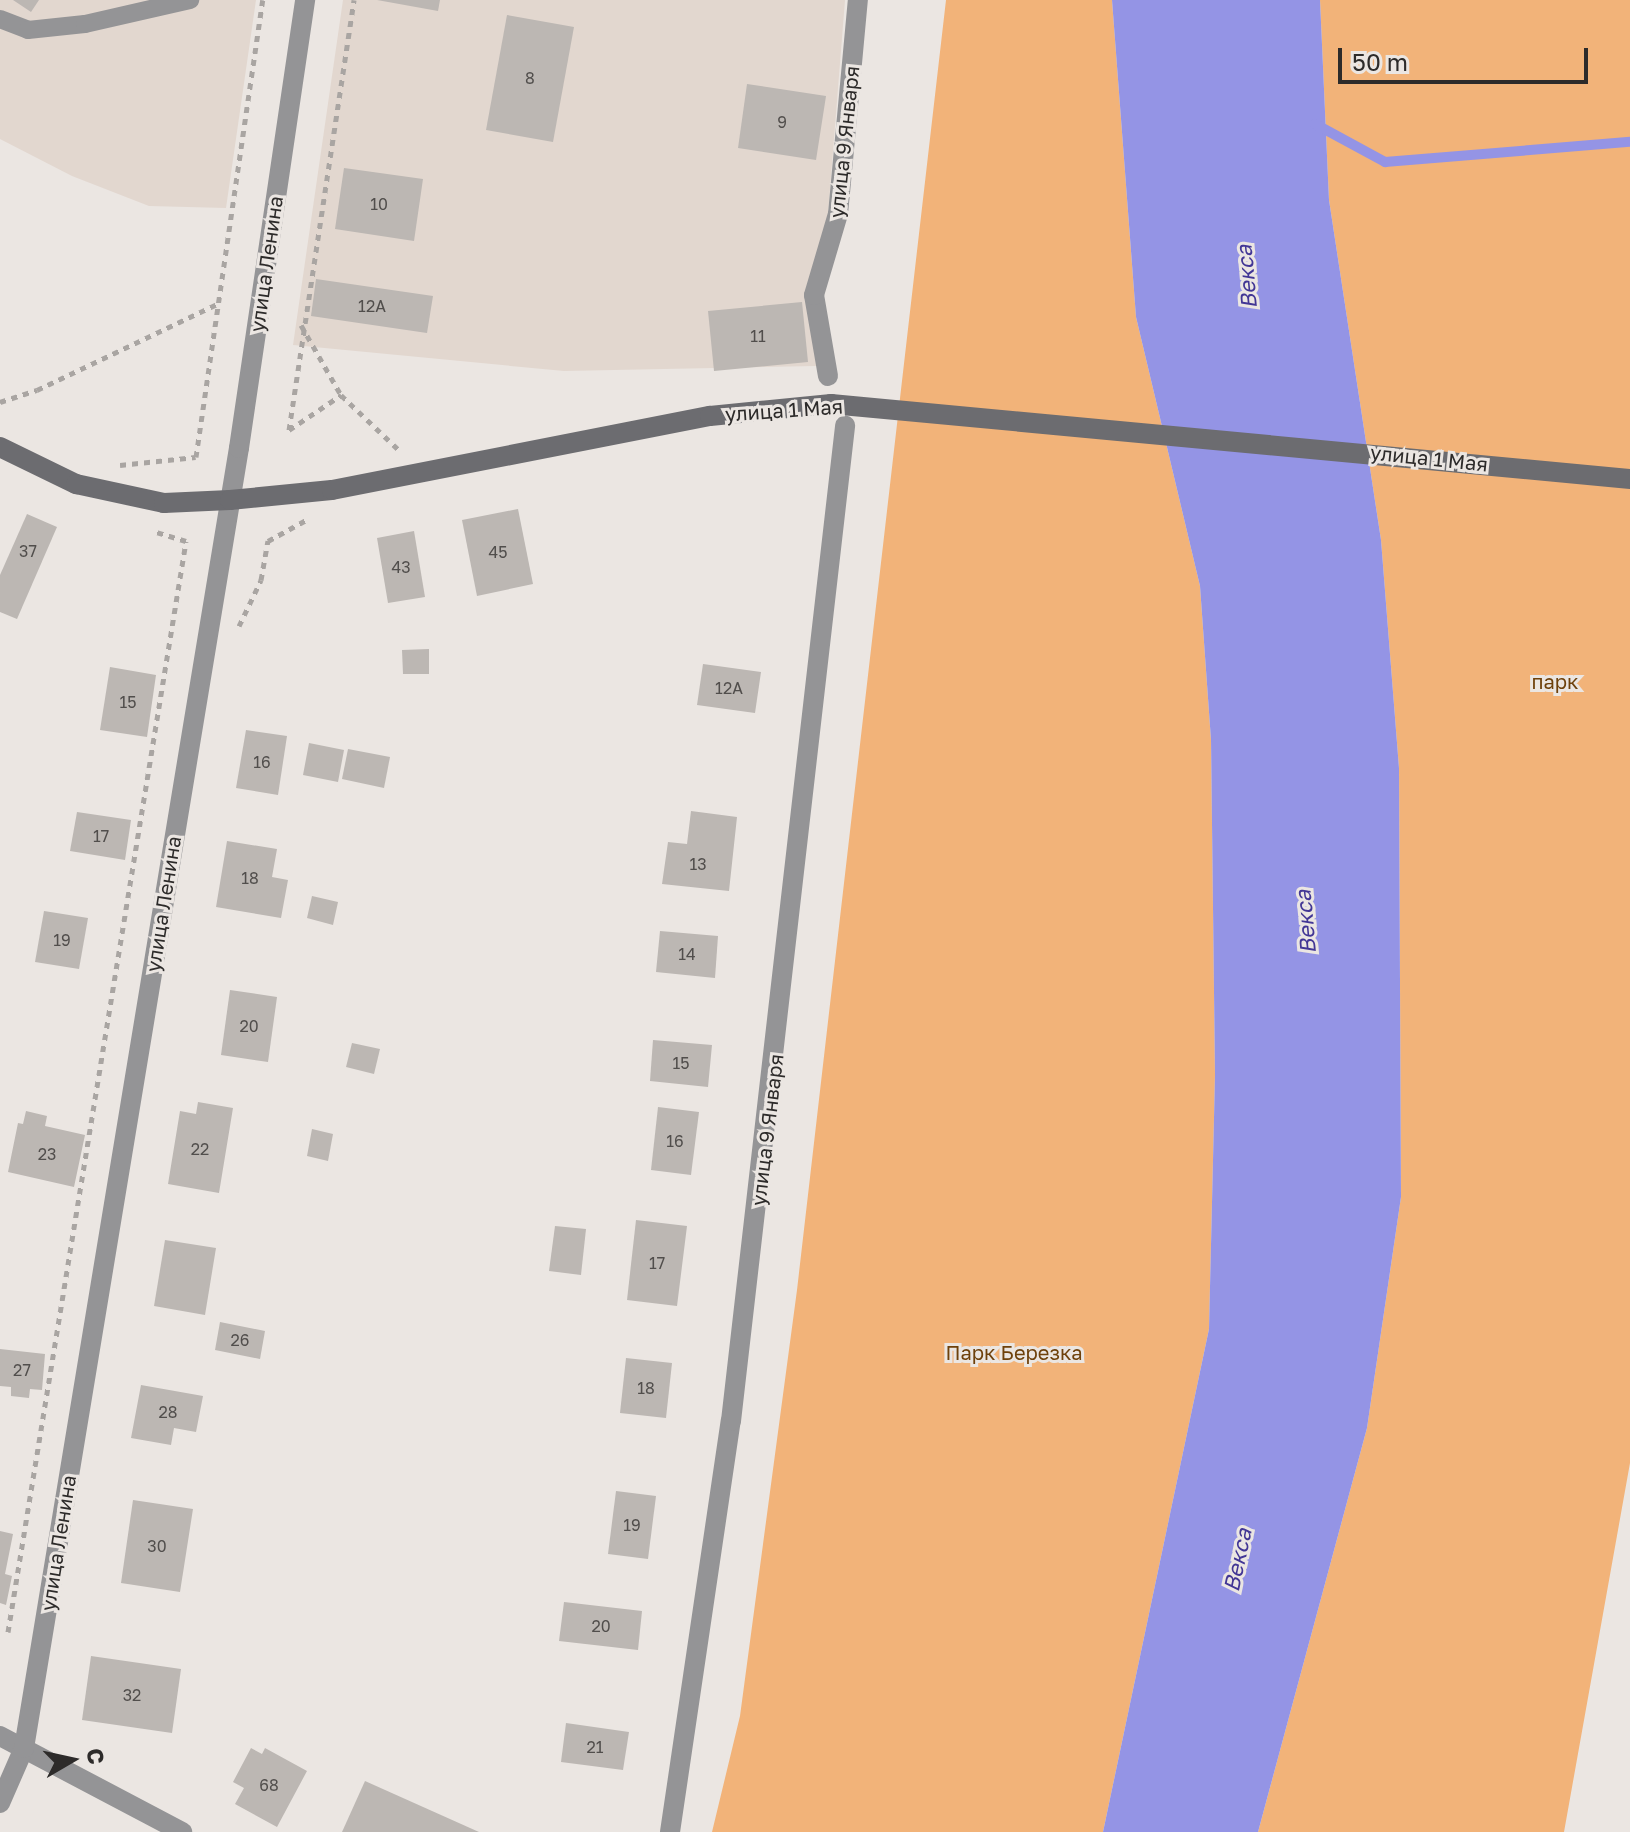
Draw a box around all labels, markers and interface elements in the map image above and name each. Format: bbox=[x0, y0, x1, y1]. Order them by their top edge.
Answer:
scale bar bbox=[1342, 32, 1592, 82]
text: 50 m bbox=[1352, 47, 1408, 76]
street label: улица 9 Января bbox=[824, 65, 864, 219]
house number: 8 bbox=[525, 68, 535, 88]
house number: 9 bbox=[777, 112, 787, 132]
street label: улица Ленина bbox=[245, 194, 287, 334]
house number: 10 bbox=[370, 194, 388, 214]
water label: Векса bbox=[1230, 244, 1262, 310]
house number: 12А bbox=[358, 296, 386, 316]
house number: 11 bbox=[750, 326, 766, 346]
street label: улица 1 Мая bbox=[724, 394, 844, 426]
street label: улица 1 Мая bbox=[1369, 440, 1489, 476]
house number: 37 bbox=[19, 541, 37, 561]
house number: 45 bbox=[488, 542, 508, 562]
house number: 43 bbox=[391, 557, 411, 577]
park label: парк bbox=[1531, 669, 1579, 693]
house number: 12А bbox=[715, 678, 743, 698]
house number: 15 bbox=[119, 692, 137, 712]
house number: 16 bbox=[253, 752, 271, 772]
house number: 17 bbox=[93, 826, 109, 846]
street label: улица Ленина bbox=[140, 834, 186, 974]
house number: 13 bbox=[689, 854, 707, 874]
house number: 18 bbox=[241, 868, 259, 888]
water label: Векса bbox=[1289, 889, 1321, 955]
house number: 19 bbox=[53, 930, 71, 950]
house number: 14 bbox=[678, 944, 696, 964]
house number: 20 bbox=[239, 1016, 259, 1036]
house number: 15 bbox=[672, 1053, 690, 1073]
street label: улица 9 Января bbox=[746, 1053, 788, 1207]
house number: 16 bbox=[666, 1131, 684, 1151]
house number: 22 bbox=[191, 1139, 209, 1159]
house number: 23 bbox=[38, 1144, 56, 1164]
house number: 17 bbox=[649, 1253, 665, 1273]
house number: 26 bbox=[231, 1330, 249, 1350]
park label: Парк Березка bbox=[946, 1340, 1082, 1364]
house number: 27 bbox=[13, 1360, 31, 1380]
house number: 18 bbox=[637, 1378, 655, 1398]
house number: 28 bbox=[158, 1402, 178, 1422]
street label: улица Ленина bbox=[35, 1473, 81, 1613]
house number: 19 bbox=[623, 1515, 641, 1535]
water label: Векса bbox=[1217, 1526, 1257, 1594]
house number: 30 bbox=[147, 1536, 167, 1556]
house number: 20 bbox=[591, 1616, 611, 1636]
house number: 32 bbox=[123, 1685, 141, 1705]
north arrow bbox=[32, 1720, 112, 1800]
house number: 21 bbox=[586, 1737, 604, 1757]
text: С bbox=[82, 1746, 111, 1766]
house number: 68 bbox=[259, 1775, 279, 1795]

